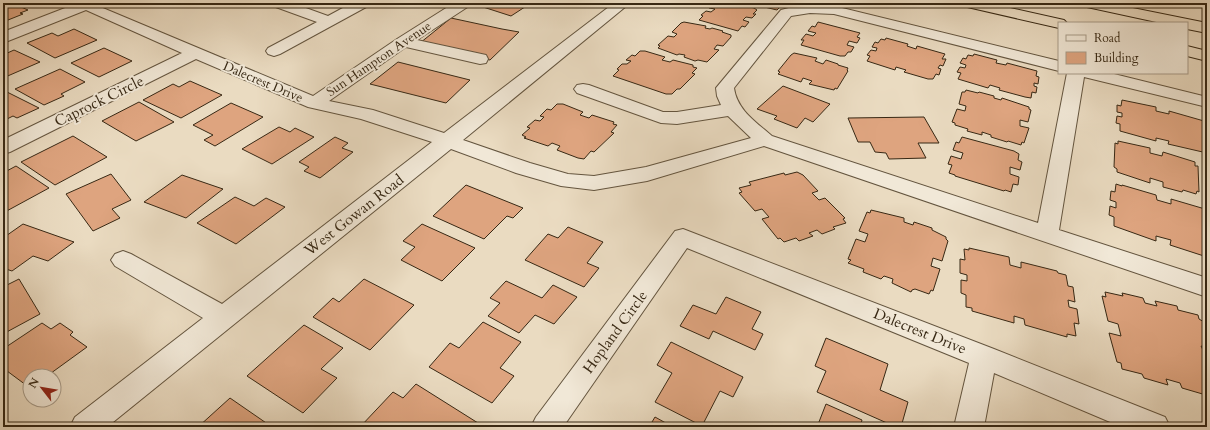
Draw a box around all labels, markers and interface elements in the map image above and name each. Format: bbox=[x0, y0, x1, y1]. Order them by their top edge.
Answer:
street label: Sun Hampton Avenue bbox=[323, 17, 435, 101]
legend bbox=[1058, 22, 1188, 74]
text: Road bbox=[1094, 30, 1121, 46]
text: Building bbox=[1094, 50, 1139, 66]
street label: Dalecrest Drive bbox=[220, 57, 306, 107]
street label: Caprock Circle bbox=[51, 71, 147, 131]
street label: West Gowan Road bbox=[299, 170, 408, 261]
street label: Hopland Circle bbox=[578, 286, 652, 378]
street label: Dalecrest Drive bbox=[871, 303, 970, 359]
north arrow bbox=[22, 368, 62, 408]
text: N bbox=[25, 375, 43, 391]

